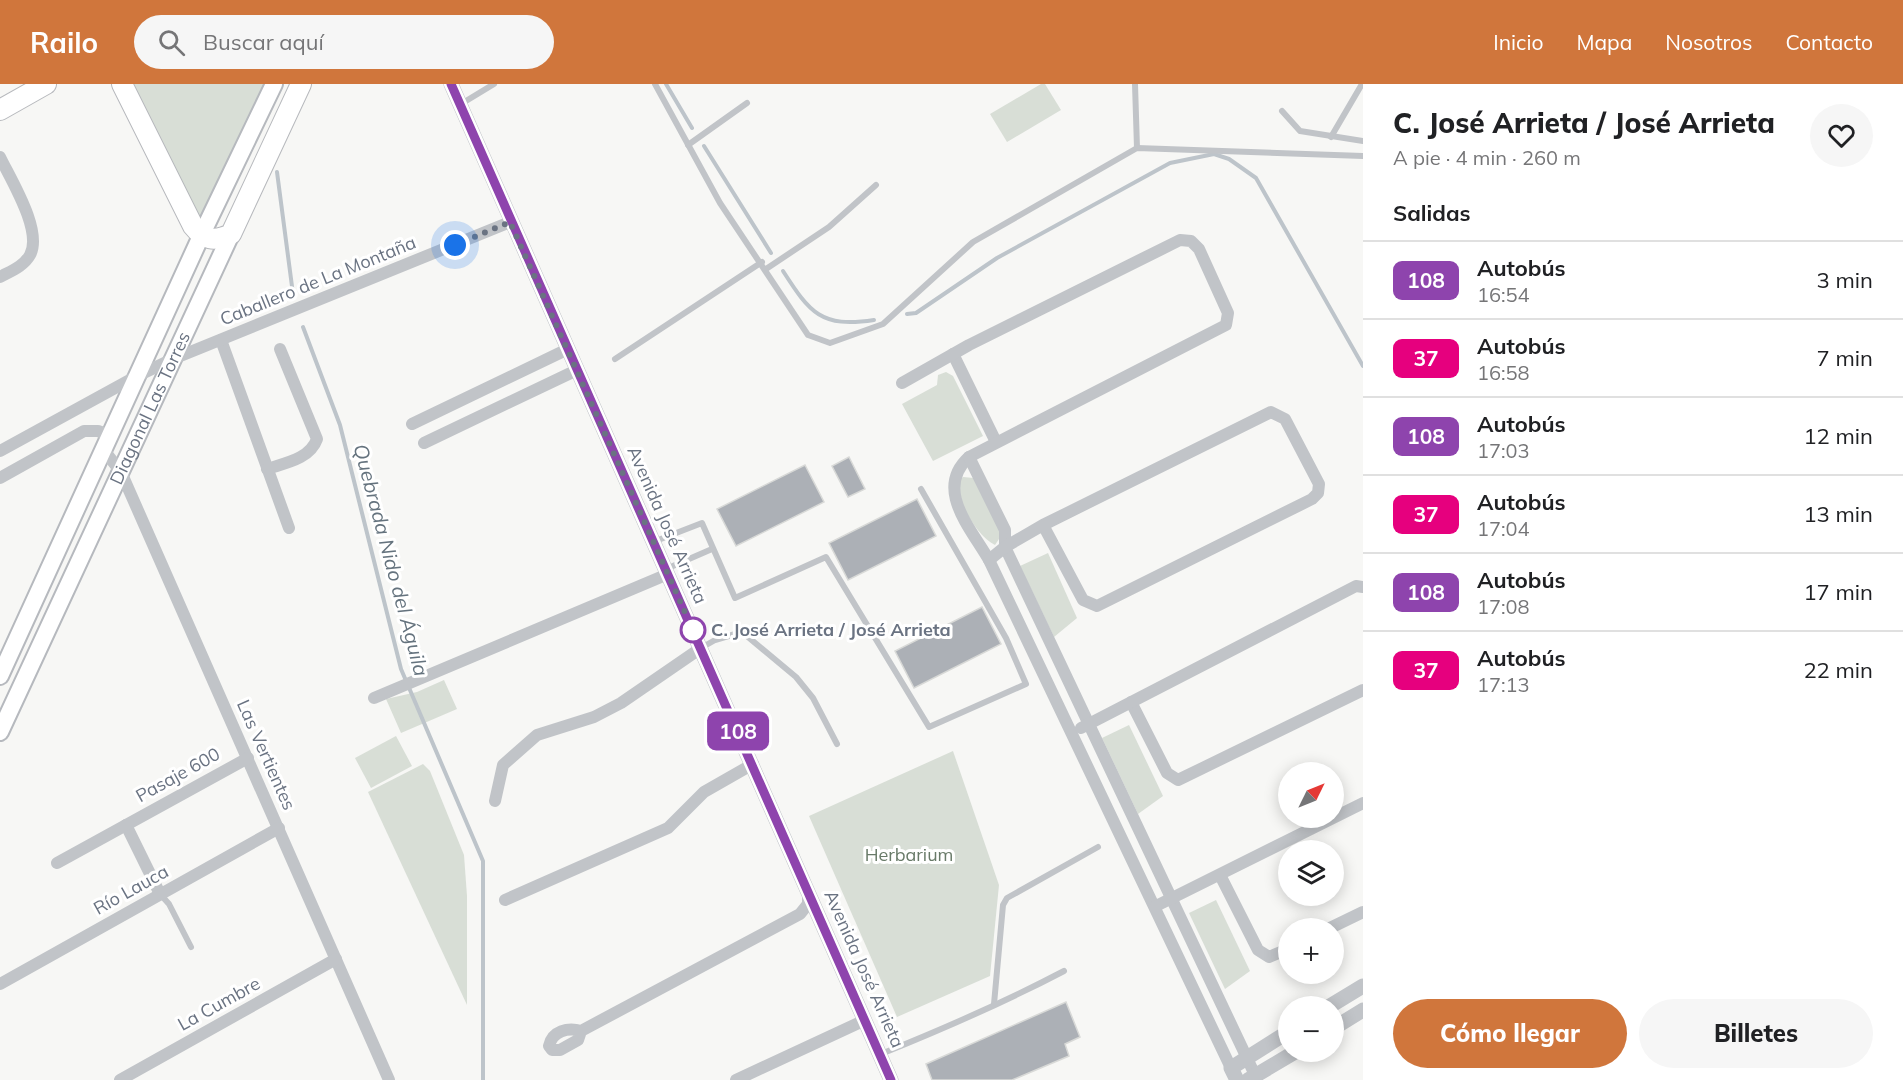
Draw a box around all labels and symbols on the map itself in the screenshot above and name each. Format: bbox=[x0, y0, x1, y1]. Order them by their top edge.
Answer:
your location bbox=[440, 230, 470, 260]
street label: Caballero de La Montaña bbox=[216, 231, 419, 330]
street label: Diagonal Las Torres bbox=[104, 328, 195, 488]
water label: Quebrada Nido del Águila bbox=[348, 441, 435, 679]
street label: Avenida José Arrieta bbox=[622, 442, 713, 607]
marker: C. José Arrieta / José Arrieta bbox=[680, 617, 706, 643]
place label: C. José Arrieta / José Arrieta bbox=[711, 618, 951, 641]
street label: Las Vertientes bbox=[232, 696, 301, 814]
line badge: 108 bbox=[704, 712, 772, 750]
street label: Pasaje 600 bbox=[132, 742, 224, 807]
north arrow bbox=[1278, 762, 1344, 828]
park label: Herbarium bbox=[865, 843, 953, 866]
street label: Río Lauca bbox=[89, 860, 172, 920]
street label: Avenida José Arrieta bbox=[819, 886, 910, 1051]
street label: La Cumbre bbox=[174, 972, 264, 1036]

